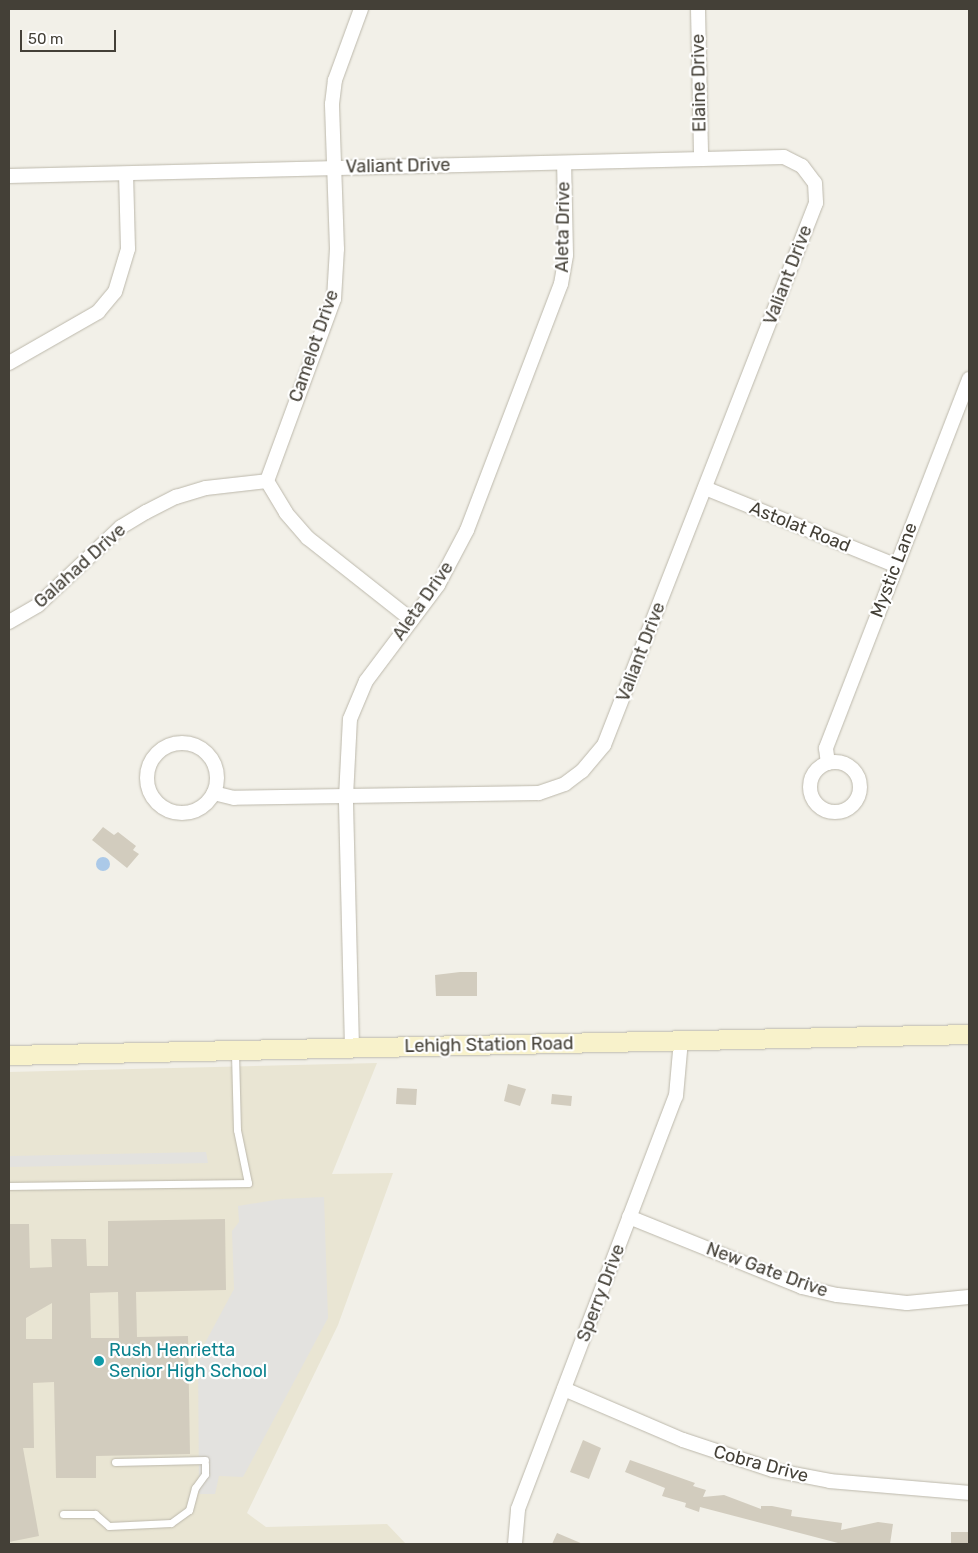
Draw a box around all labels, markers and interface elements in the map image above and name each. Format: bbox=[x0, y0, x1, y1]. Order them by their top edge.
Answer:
scale bar bbox=[22, 20, 119, 52]
text: 50 m bbox=[28, 30, 63, 48]
street label: Elaine Drive bbox=[687, 34, 711, 132]
street label: Valiant Drive bbox=[345, 154, 451, 178]
street label: Aleta Drive bbox=[551, 181, 575, 273]
street label: Valiant Drive bbox=[759, 222, 817, 328]
street label: Camelot Drive bbox=[285, 287, 343, 405]
street label: Astolat Road bbox=[746, 497, 854, 557]
street label: Galahad Drive bbox=[30, 519, 130, 613]
street label: Mystic Lane bbox=[866, 519, 922, 621]
street label: Aleta Drive bbox=[388, 557, 458, 645]
street label: Valiant Drive bbox=[612, 599, 670, 705]
street label: Lehigh Station Road bbox=[404, 1033, 574, 1057]
street label: New Gate Drive bbox=[703, 1238, 831, 1302]
street label: Sperry Drive bbox=[572, 1241, 630, 1345]
place label: Rush Henrietta Senior High School bbox=[109, 1340, 268, 1382]
marker: Rush Henrietta Senior High School bbox=[93, 1355, 105, 1367]
street label: Cobra Drive bbox=[711, 1441, 811, 1487]

